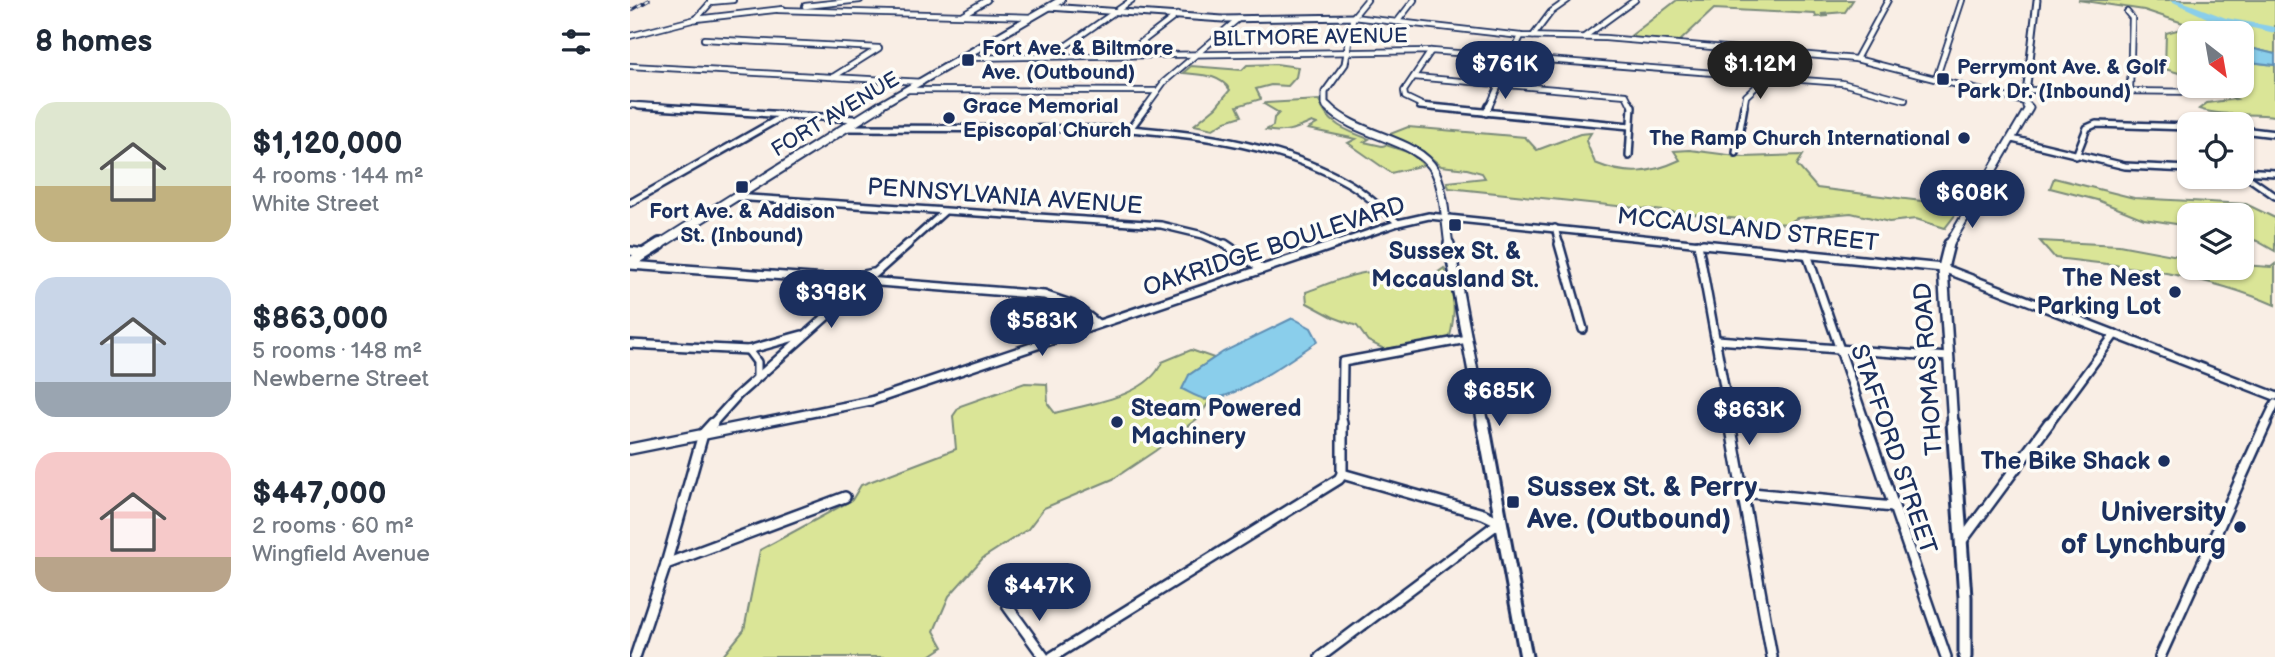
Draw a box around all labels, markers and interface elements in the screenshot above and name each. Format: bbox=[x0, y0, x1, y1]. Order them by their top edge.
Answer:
north arrow bbox=[2177, 21, 2254, 98]
map controls bbox=[2177, 21, 2254, 280]
icon: filters bbox=[557, 23, 595, 61]
street label: BILTMORE AVENUE bbox=[1212, 23, 1408, 52]
text: 8 homes bbox=[35, 24, 152, 60]
place label: Fort Ave. & Biltmore Ave. (Outbound) bbox=[981, 36, 1173, 85]
pin: $761K bbox=[1456, 42, 1554, 101]
pin: $1.12M bbox=[1703, 42, 1817, 101]
text: $761K bbox=[1472, 50, 1538, 78]
text: $1.12M bbox=[1723, 50, 1797, 78]
marker: Fort Ave. & Biltmore Ave. (Outbound) bbox=[960, 52, 976, 68]
place label: Perrymont Ave. & Golf Park Dr. (Inbound) bbox=[1957, 55, 2168, 104]
street label: FORT AVENUE bbox=[767, 66, 904, 162]
marker: Perrymont Ave. & Golf Park Dr. (Inbound) bbox=[1935, 71, 1951, 87]
place label: Grace Memorial Episcopal Church bbox=[963, 94, 1132, 143]
marker: Grace Memorial Episcopal Church bbox=[941, 110, 957, 126]
button: locate bbox=[2177, 112, 2254, 189]
text: $1,120,000 bbox=[252, 126, 403, 162]
place label: The Ramp Church International bbox=[1649, 126, 1950, 151]
icon: home bbox=[91, 130, 175, 214]
marker: The Ramp Church International bbox=[1956, 130, 1972, 146]
text: 4 rooms · 144 m² bbox=[252, 162, 424, 190]
pin: $608K bbox=[1923, 170, 2021, 230]
street label: PENNSYLVANIA AVENUE bbox=[866, 172, 1144, 221]
marker: Fort Ave. & Addison St. (Inbound) bbox=[734, 179, 750, 195]
text: $608K bbox=[1936, 179, 2008, 207]
text: White Street bbox=[252, 190, 379, 218]
street label: OAKRIDGE BOULEVARD bbox=[1139, 190, 1409, 303]
place label: Fort Ave. & Addison St. (Inbound) bbox=[649, 199, 835, 248]
street label: MCCAUSLAND STREET bbox=[1616, 201, 1881, 258]
button: layers bbox=[2177, 203, 2254, 280]
marker: Sussex St. & Mccausland St. bbox=[1447, 217, 1463, 233]
place label: Sussex St. & Mccausland St. bbox=[1371, 237, 1539, 294]
place label: The Nest Parking Lot bbox=[2037, 264, 2161, 321]
pin: $398K bbox=[782, 270, 880, 330]
text: $398K bbox=[795, 279, 867, 307]
street label: THOMAS ROAD bbox=[1908, 281, 1949, 456]
marker: The Nest Parking Lot bbox=[2167, 284, 2183, 300]
pin: $583K bbox=[993, 298, 1091, 358]
text: $863,000 bbox=[252, 301, 388, 337]
icon: home bbox=[91, 305, 175, 389]
text: $583K bbox=[1006, 307, 1078, 335]
text: 5 rooms · 148 m² bbox=[252, 337, 422, 365]
street label: STAFFORD STREET bbox=[1844, 341, 1943, 558]
text: Newberne Street bbox=[252, 365, 429, 393]
pin: $685K bbox=[1450, 368, 1548, 428]
text: $685K bbox=[1463, 377, 1535, 405]
pin: $863K bbox=[1700, 388, 1798, 447]
place label: Steam Powered Machinery bbox=[1131, 394, 1301, 451]
text: $863K bbox=[1713, 396, 1785, 424]
marker: Steam Powered Machinery bbox=[1109, 414, 1125, 430]
place label: The Bike Shack bbox=[1981, 447, 2150, 476]
marker: The Bike Shack bbox=[2156, 453, 2172, 469]
place label: Sussex St. & Perry Ave. (Outbound) bbox=[1526, 471, 1757, 536]
text: $447,000 bbox=[252, 476, 386, 512]
icon: home bbox=[91, 480, 175, 564]
marker: Sussex St. & Perry Ave. (Outbound) bbox=[1505, 494, 1521, 510]
place label: University of Lynchburg bbox=[2061, 496, 2226, 561]
text: 2 rooms · 60 m² bbox=[252, 512, 414, 540]
marker: University of Lynchburg bbox=[2232, 519, 2248, 535]
text: Wingfield Avenue bbox=[252, 540, 430, 568]
pin: $447K bbox=[990, 564, 1088, 623]
text: $447K bbox=[1004, 572, 1074, 600]

